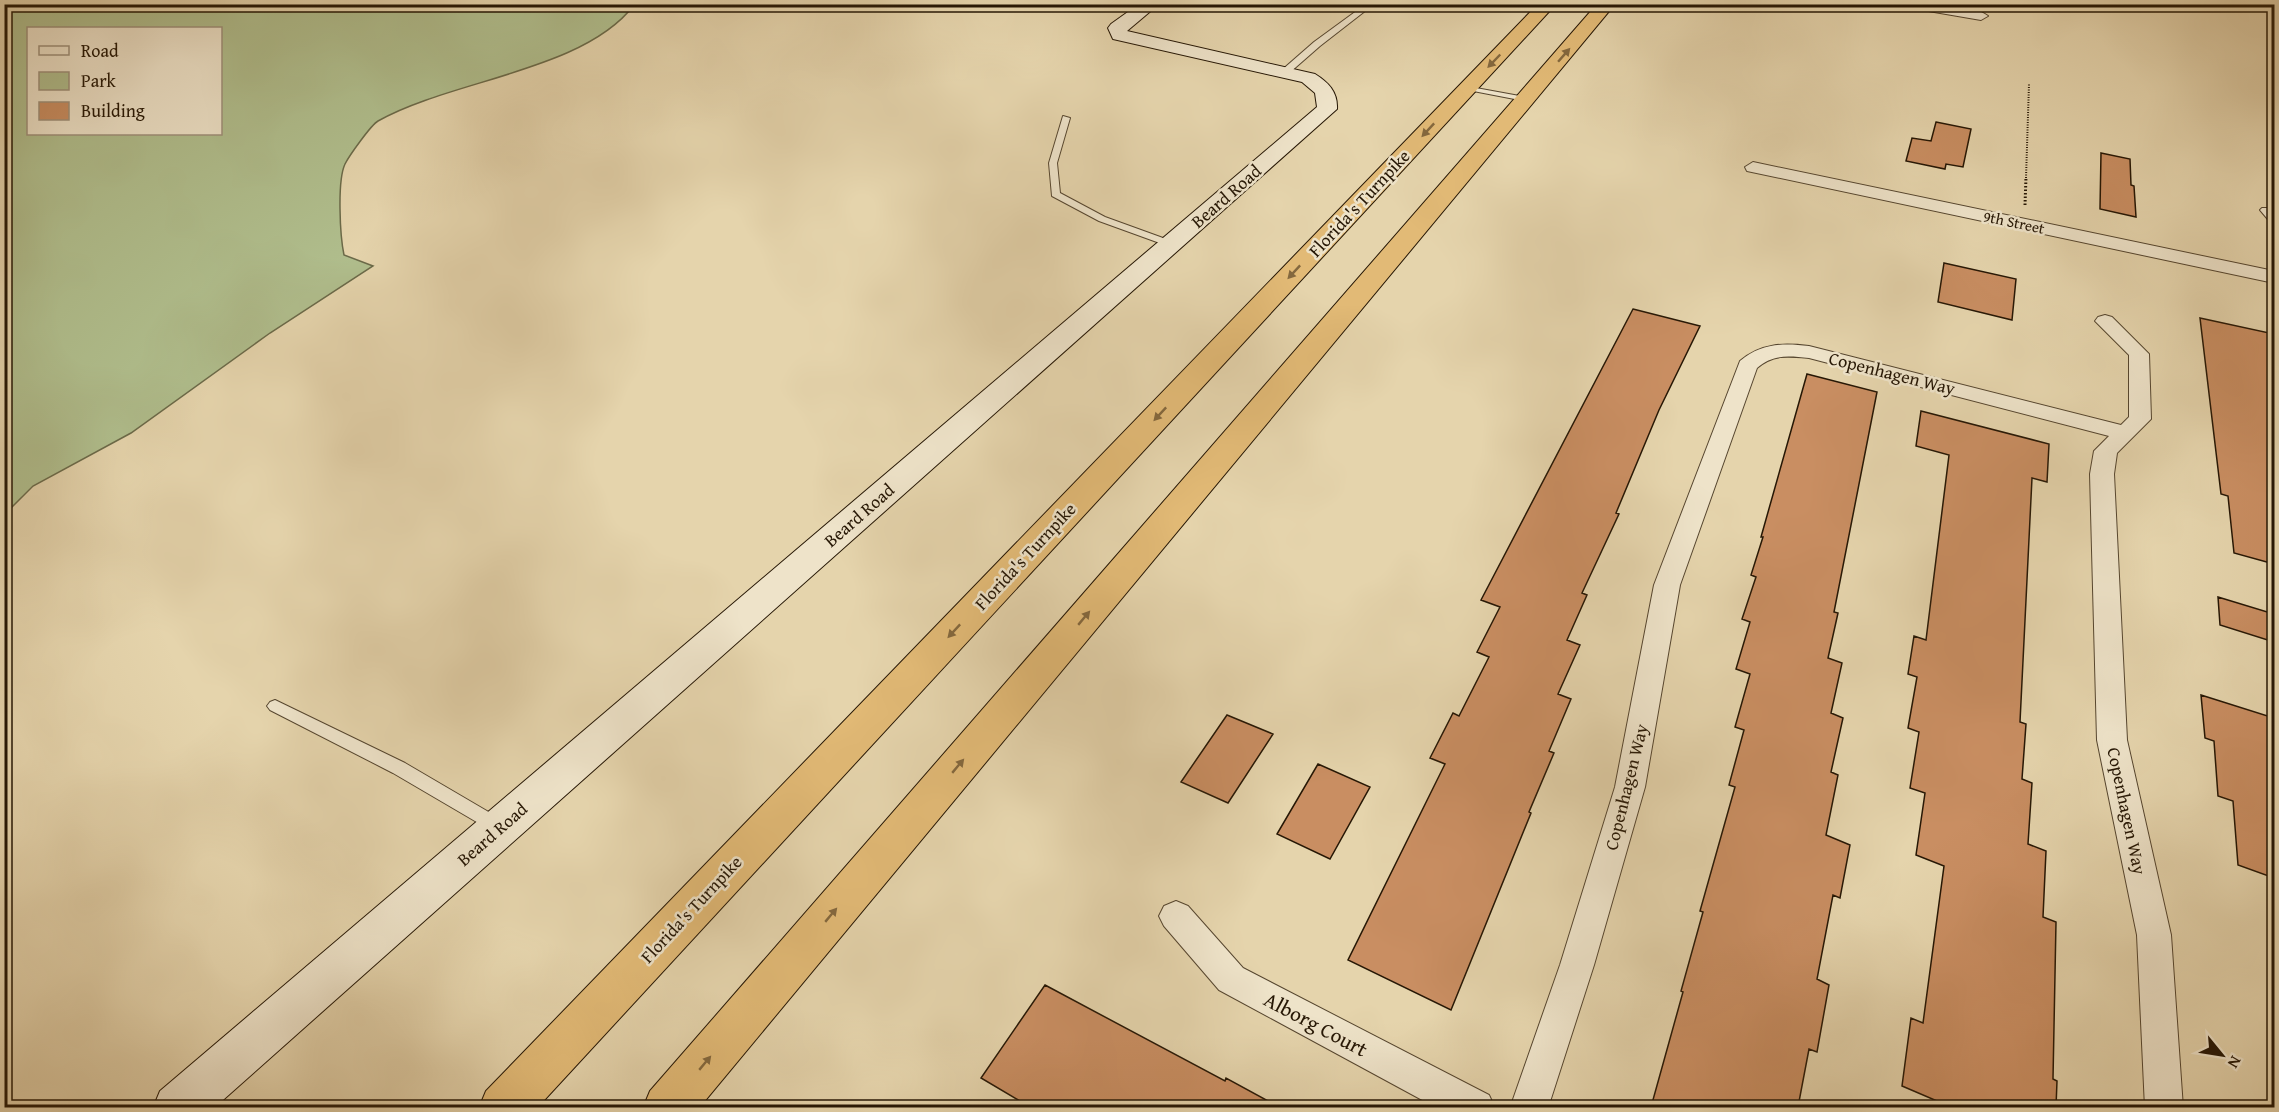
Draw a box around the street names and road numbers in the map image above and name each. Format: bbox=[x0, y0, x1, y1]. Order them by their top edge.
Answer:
street label: Florida's Turnpike bbox=[1302, 143, 1416, 263]
street label: Beard Road bbox=[1185, 157, 1267, 234]
street label: 9th Street bbox=[1981, 205, 2047, 239]
street label: Copenhagen Way bbox=[1826, 344, 1958, 402]
street label: Beard Road bbox=[818, 476, 900, 553]
street label: Florida's Turnpike bbox=[968, 496, 1082, 616]
street label: Copenhagen Way bbox=[1597, 721, 1655, 853]
street label: Copenhagen Way bbox=[2100, 745, 2154, 877]
street label: Beard Road bbox=[451, 795, 533, 872]
street label: Florida's Turnpike bbox=[634, 849, 748, 969]
street label: Alborg Court bbox=[1259, 984, 1374, 1065]

